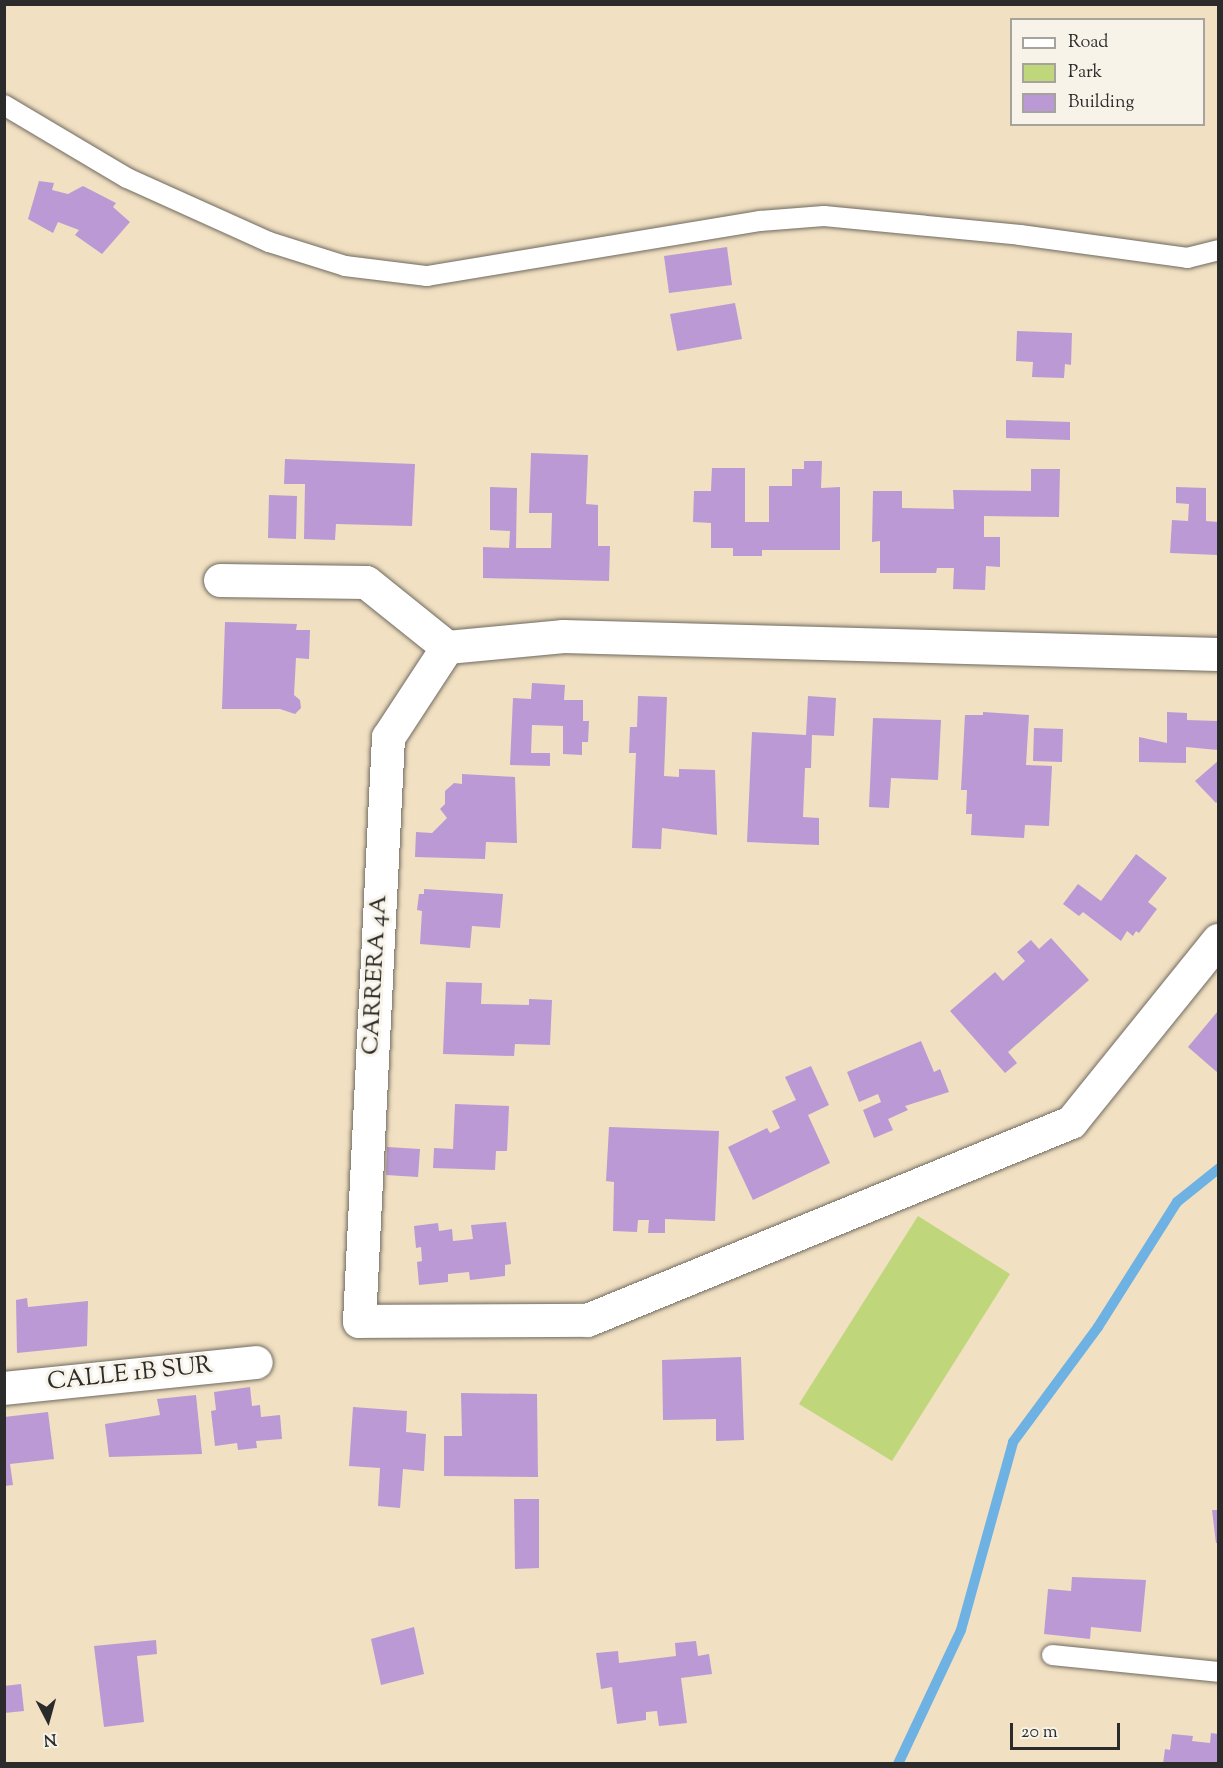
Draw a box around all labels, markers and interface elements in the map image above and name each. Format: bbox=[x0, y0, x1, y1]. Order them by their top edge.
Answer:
legend bbox=[1010, 18, 1205, 126]
text: Road bbox=[1068, 30, 1108, 56]
text: Park bbox=[1068, 60, 1102, 86]
text: Building bbox=[1068, 90, 1134, 116]
street label: CARRERA 4A bbox=[357, 894, 395, 1056]
street label: CALLE 1B SUR bbox=[46, 1352, 214, 1398]
north arrow bbox=[18, 1690, 78, 1750]
scale bar bbox=[1013, 1711, 1122, 1749]
text: 20 m bbox=[1021, 1720, 1058, 1746]
text: N bbox=[42, 1726, 57, 1751]

